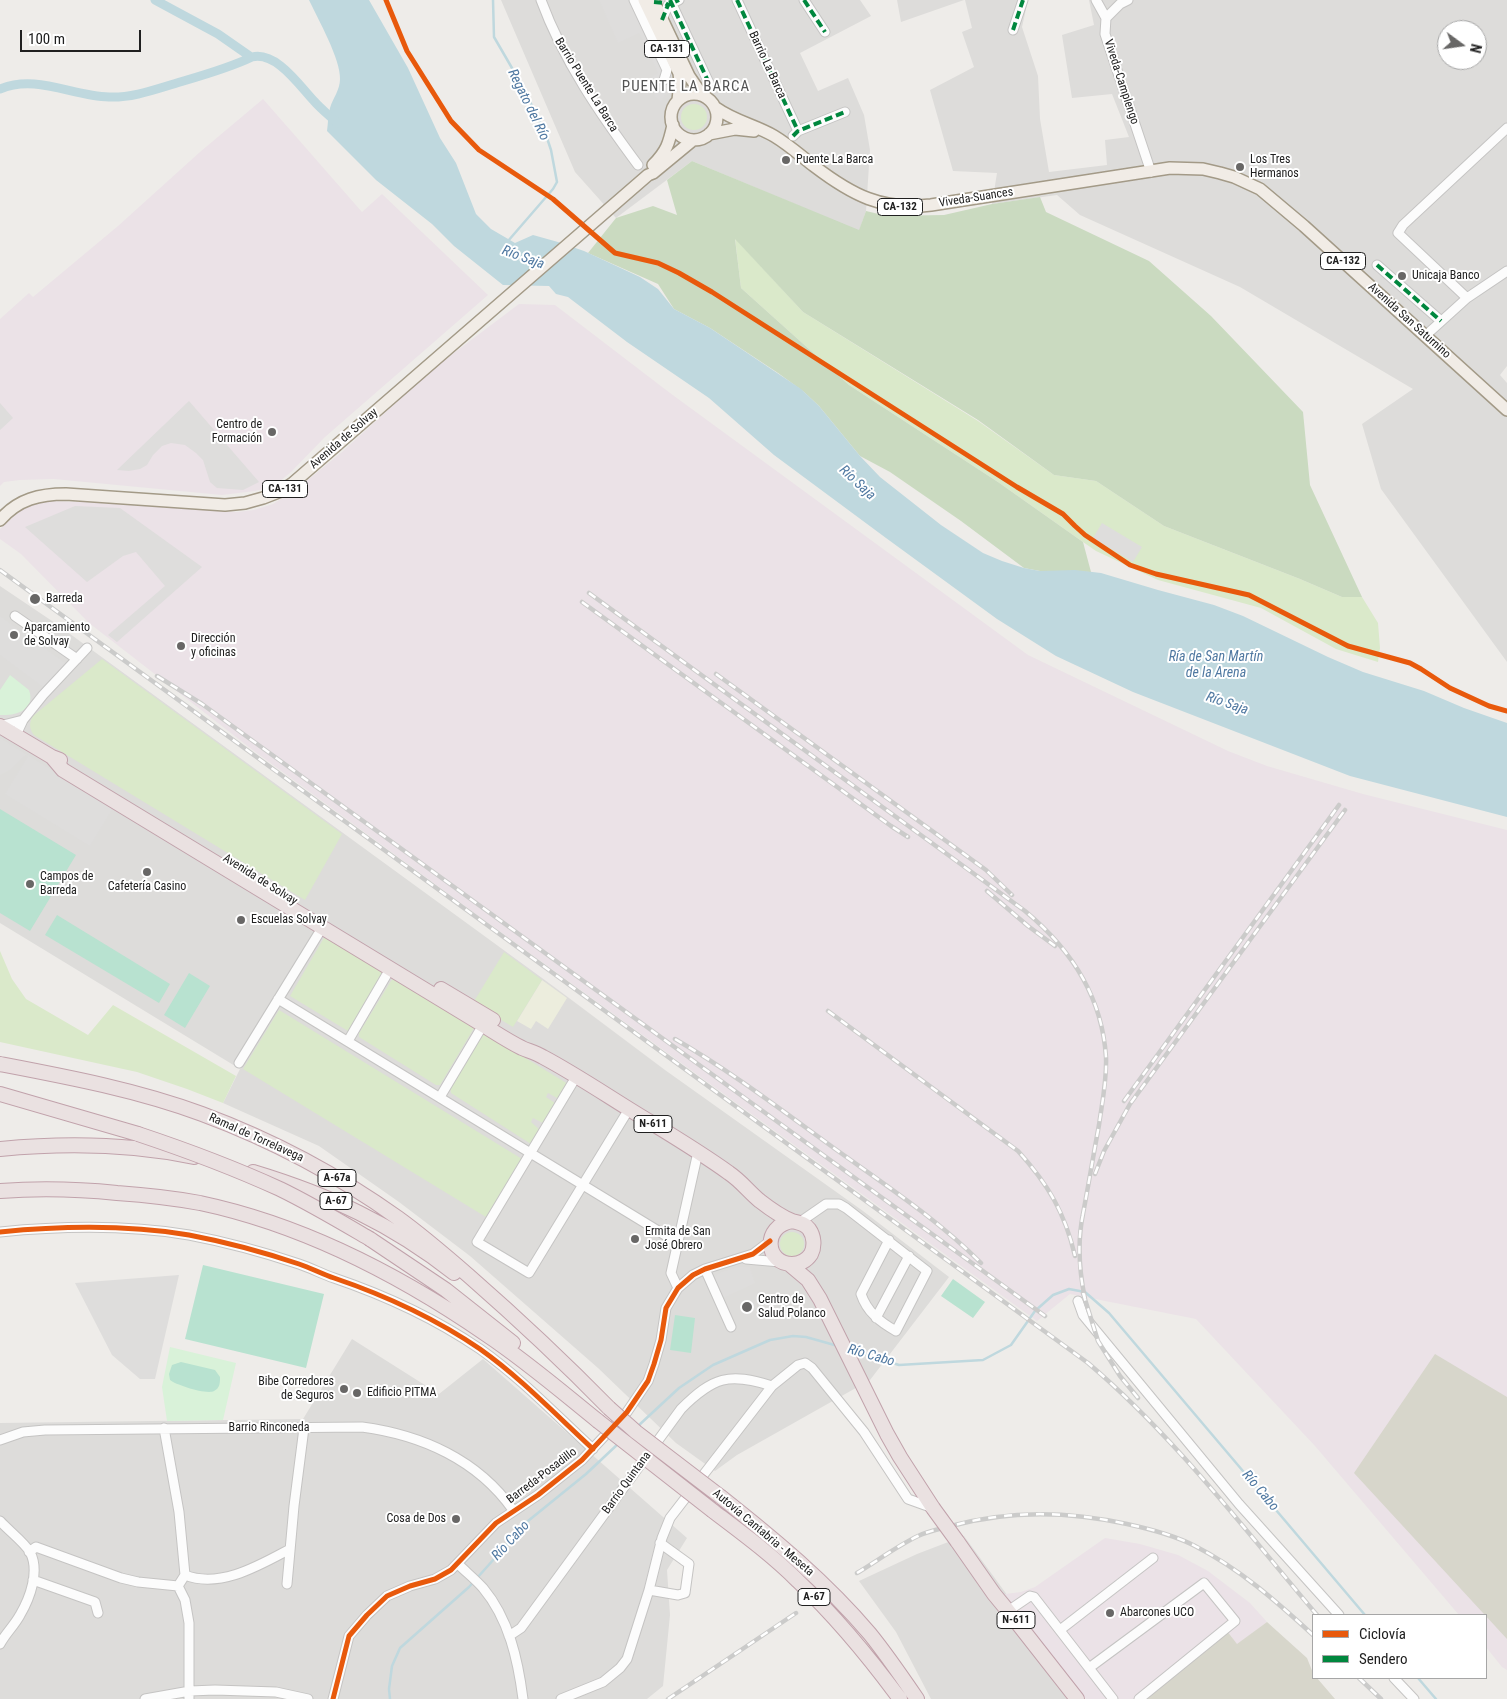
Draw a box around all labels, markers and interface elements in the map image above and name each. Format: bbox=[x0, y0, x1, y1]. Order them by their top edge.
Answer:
scale bar bbox=[22, 20, 144, 52]
north arrow bbox=[1437, 20, 1487, 70]
street label: Barrio La Barca bbox=[745, 29, 789, 101]
text: 100 m bbox=[28, 30, 65, 48]
street label: Barrio Puente La Barca bbox=[551, 35, 621, 135]
street label: Viveda-Camplengo bbox=[1100, 38, 1142, 126]
road number: CA-131 bbox=[644, 41, 690, 58]
text: N bbox=[1467, 42, 1484, 54]
water label: Regato del Río bbox=[504, 67, 552, 143]
district label: PUENTE LA BARCA bbox=[620, 78, 752, 96]
place label: Puente La Barca bbox=[796, 153, 873, 167]
place label: Los Tres Hermanos bbox=[1250, 153, 1299, 181]
marker: Puente La Barca bbox=[780, 154, 792, 166]
marker: Los Tres Hermanos bbox=[1234, 161, 1246, 173]
street label: Viveda-Suances bbox=[938, 185, 1014, 211]
road number: CA-132 bbox=[878, 198, 922, 216]
water label: Río Saja bbox=[500, 243, 546, 273]
road number: CA-132 bbox=[1320, 252, 1366, 270]
place label: Unicaja Banco bbox=[1412, 269, 1479, 283]
marker: Unicaja Banco bbox=[1396, 270, 1408, 282]
street label: Avenida San Saturnino bbox=[1365, 280, 1453, 362]
street label: Avenida de Solvay bbox=[307, 406, 381, 472]
place label: Centro de Formación bbox=[212, 418, 262, 446]
marker: Centro de Formación bbox=[266, 426, 278, 438]
water label: Río Saja bbox=[835, 462, 879, 504]
road number: CA-131 bbox=[262, 480, 308, 498]
marker: Barreda bbox=[28, 592, 42, 606]
place label: Barreda bbox=[46, 592, 83, 606]
place label: Aparcamiento de Solvay bbox=[24, 621, 90, 649]
marker: Aparcamiento de Solvay bbox=[8, 629, 20, 641]
place label: Dirección y oficinas bbox=[191, 632, 236, 660]
marker: Dirección y oficinas bbox=[175, 640, 187, 652]
water label: Ría de San Martín de la Arena bbox=[1169, 649, 1263, 682]
water label: Río Saja bbox=[1204, 689, 1250, 719]
street label: Avenida de Solvay bbox=[220, 851, 300, 909]
marker: Cafetería Casino bbox=[141, 866, 153, 878]
place label: Campos de Barreda bbox=[40, 870, 93, 898]
marker: Campos de Barreda bbox=[24, 878, 36, 890]
place label: Cafetería Casino bbox=[108, 880, 186, 894]
place label: Escuelas Solvay bbox=[251, 913, 327, 927]
marker: Escuelas Solvay bbox=[235, 914, 247, 926]
street label: Ramal de Torrelavega bbox=[206, 1111, 306, 1165]
road number: N-611 bbox=[634, 1116, 672, 1132]
road number: A-67a bbox=[318, 1170, 356, 1186]
road number: A-67 bbox=[320, 1192, 352, 1210]
place label: Ermita de San José Obrero bbox=[645, 1225, 711, 1253]
marker: Ermita de San José Obrero bbox=[629, 1233, 641, 1245]
place label: Centro de Salud Polanco bbox=[758, 1293, 826, 1321]
marker: Centro de Salud Polanco bbox=[740, 1300, 754, 1314]
water label: Río Cabo bbox=[846, 1341, 896, 1371]
place label: Bibe Corredores de Seguros bbox=[258, 1375, 334, 1403]
marker: Bibe Corredores de Seguros bbox=[338, 1383, 350, 1395]
place label: Edificio PITMA bbox=[367, 1386, 436, 1400]
marker: Edificio PITMA bbox=[351, 1387, 363, 1399]
street label: Barrio Rinconeda bbox=[229, 1421, 309, 1435]
street label: Barreda-Posadillo bbox=[504, 1445, 580, 1507]
street label: Barrio Quintana bbox=[600, 1449, 654, 1517]
water label: Río Cabo bbox=[1238, 1467, 1282, 1515]
street label: Autovía Cantabria - Meseta bbox=[709, 1486, 817, 1580]
place label: Cosa de Dos bbox=[387, 1512, 446, 1526]
marker: Cosa de Dos bbox=[450, 1513, 462, 1525]
water label: Río Cabo bbox=[488, 1518, 534, 1564]
road number: A-67 bbox=[798, 1588, 830, 1605]
place label: Abarcones UCO bbox=[1120, 1606, 1194, 1620]
marker: Abarcones UCO bbox=[1104, 1607, 1116, 1619]
road number: N-611 bbox=[997, 1612, 1035, 1628]
legend bbox=[1312, 1614, 1487, 1679]
text: Ciclovía bbox=[1359, 1625, 1406, 1643]
text: Sendero bbox=[1359, 1650, 1408, 1668]

